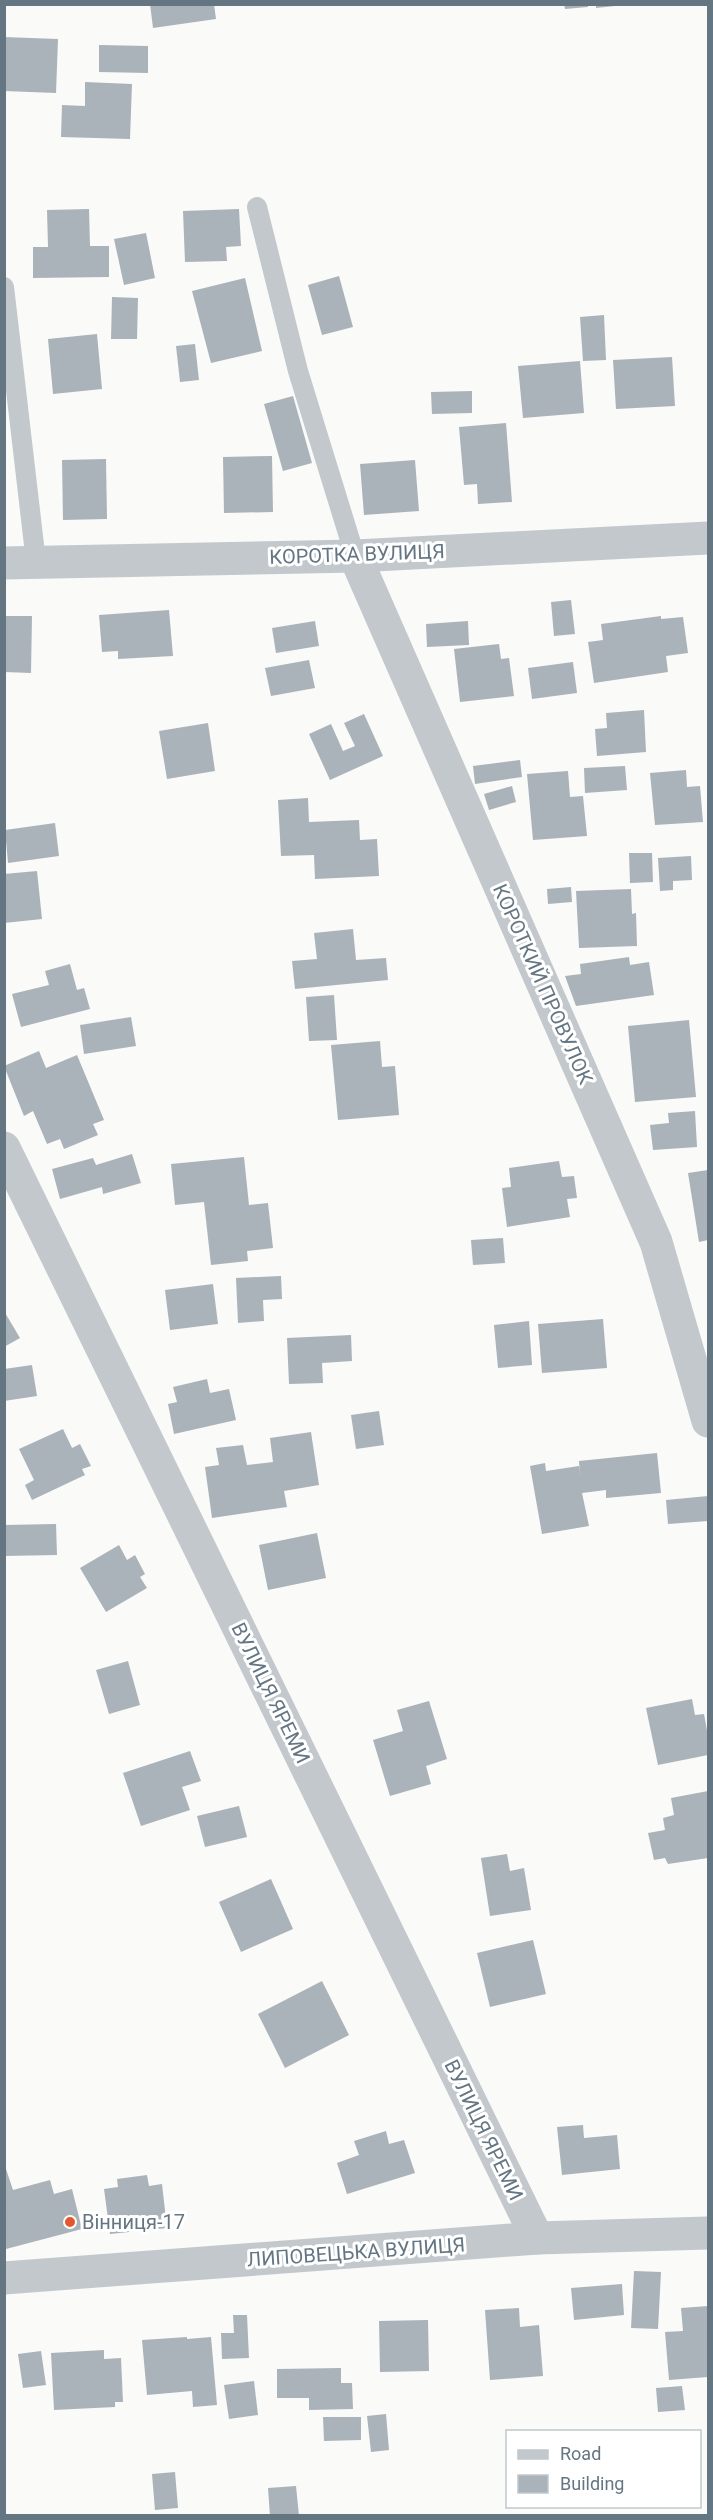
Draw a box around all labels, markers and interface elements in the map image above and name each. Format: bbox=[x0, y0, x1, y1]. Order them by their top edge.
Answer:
street label: КОРОТКА ВУЛИЦЯ bbox=[269, 539, 445, 569]
street label: КОРОТКИЙ ПРОВУЛОК bbox=[488, 880, 598, 1088]
street label: ВУЛИЦЯ ЯРЕМИ bbox=[227, 1619, 315, 1767]
street label: ВУЛИЦЯ ЯРЕМИ bbox=[440, 2056, 528, 2204]
place label: Вінниця-17 bbox=[82, 2210, 185, 2234]
marker: Вінниця-17 bbox=[63, 2215, 77, 2229]
street label: ЛИПОВЕЦЬКА ВУЛИЦЯ bbox=[246, 2232, 466, 2272]
legend bbox=[506, 2430, 701, 2508]
text: Road bbox=[560, 2443, 601, 2464]
text: Building bbox=[560, 2473, 624, 2494]

